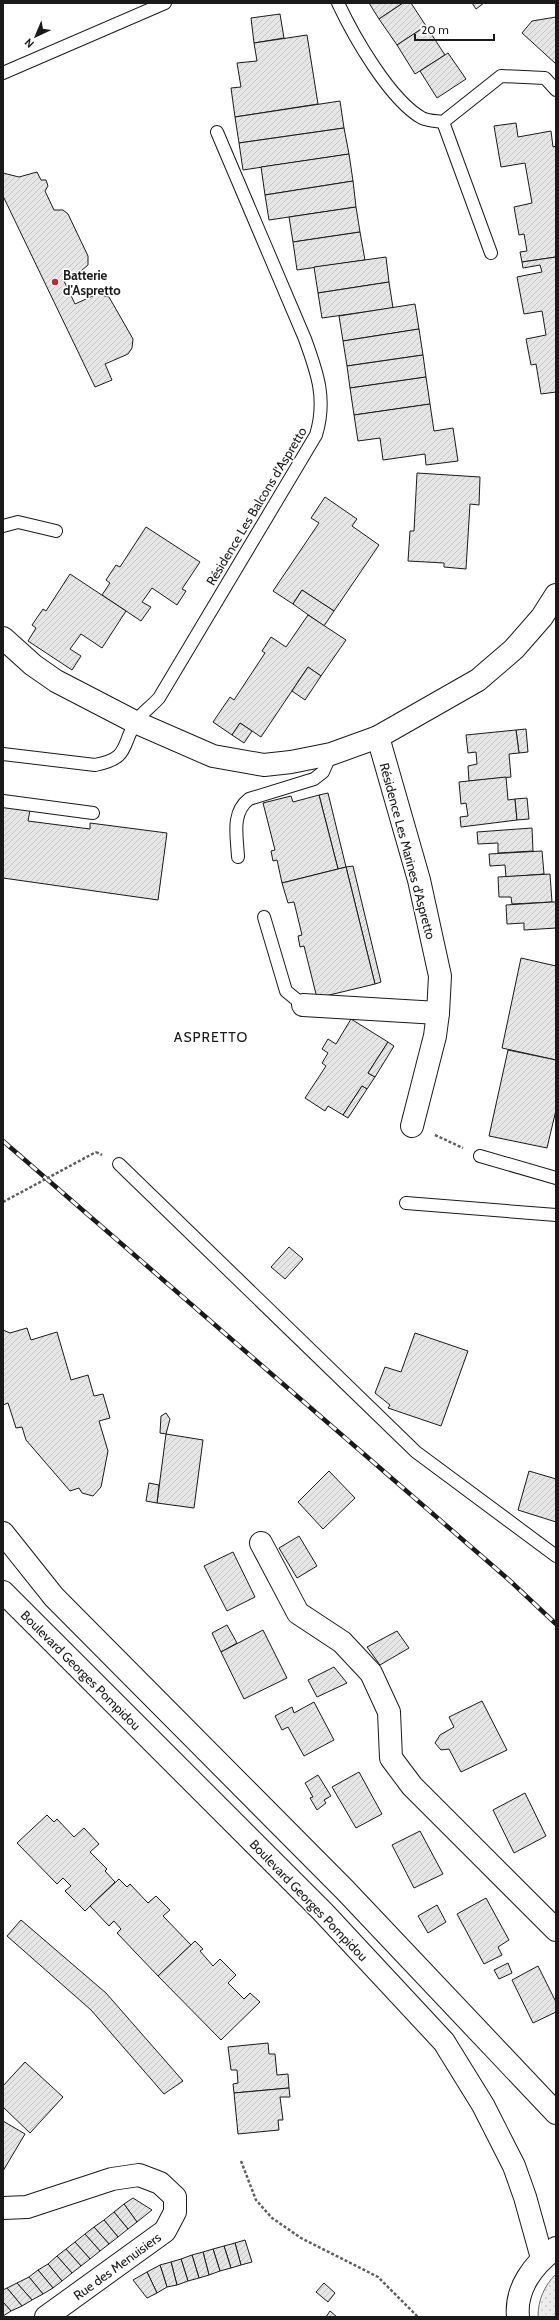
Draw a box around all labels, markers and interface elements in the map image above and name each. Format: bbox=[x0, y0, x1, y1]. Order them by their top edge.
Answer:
north arrow bbox=[16, 16, 56, 56]
scale bar bbox=[415, 16, 494, 42]
text: 20 m bbox=[421, 22, 449, 37]
text: N bbox=[21, 35, 37, 51]
place label: Batterie d'Aspretto bbox=[63, 267, 121, 298]
marker: Batterie d'Aspretto bbox=[50, 277, 60, 287]
street label: Résidence Les Balcons d'Aspretto bbox=[202, 424, 310, 588]
street label: Résidence Les Marines d'Aspretto bbox=[377, 761, 439, 941]
district label: ASPRETTO bbox=[174, 1028, 248, 1046]
street label: Boulevard Georges Pompidou bbox=[18, 1607, 144, 1733]
street label: Boulevard Georges Pompidou bbox=[247, 1836, 371, 1964]
street label: Rue des Menuisiers bbox=[70, 2228, 164, 2303]

